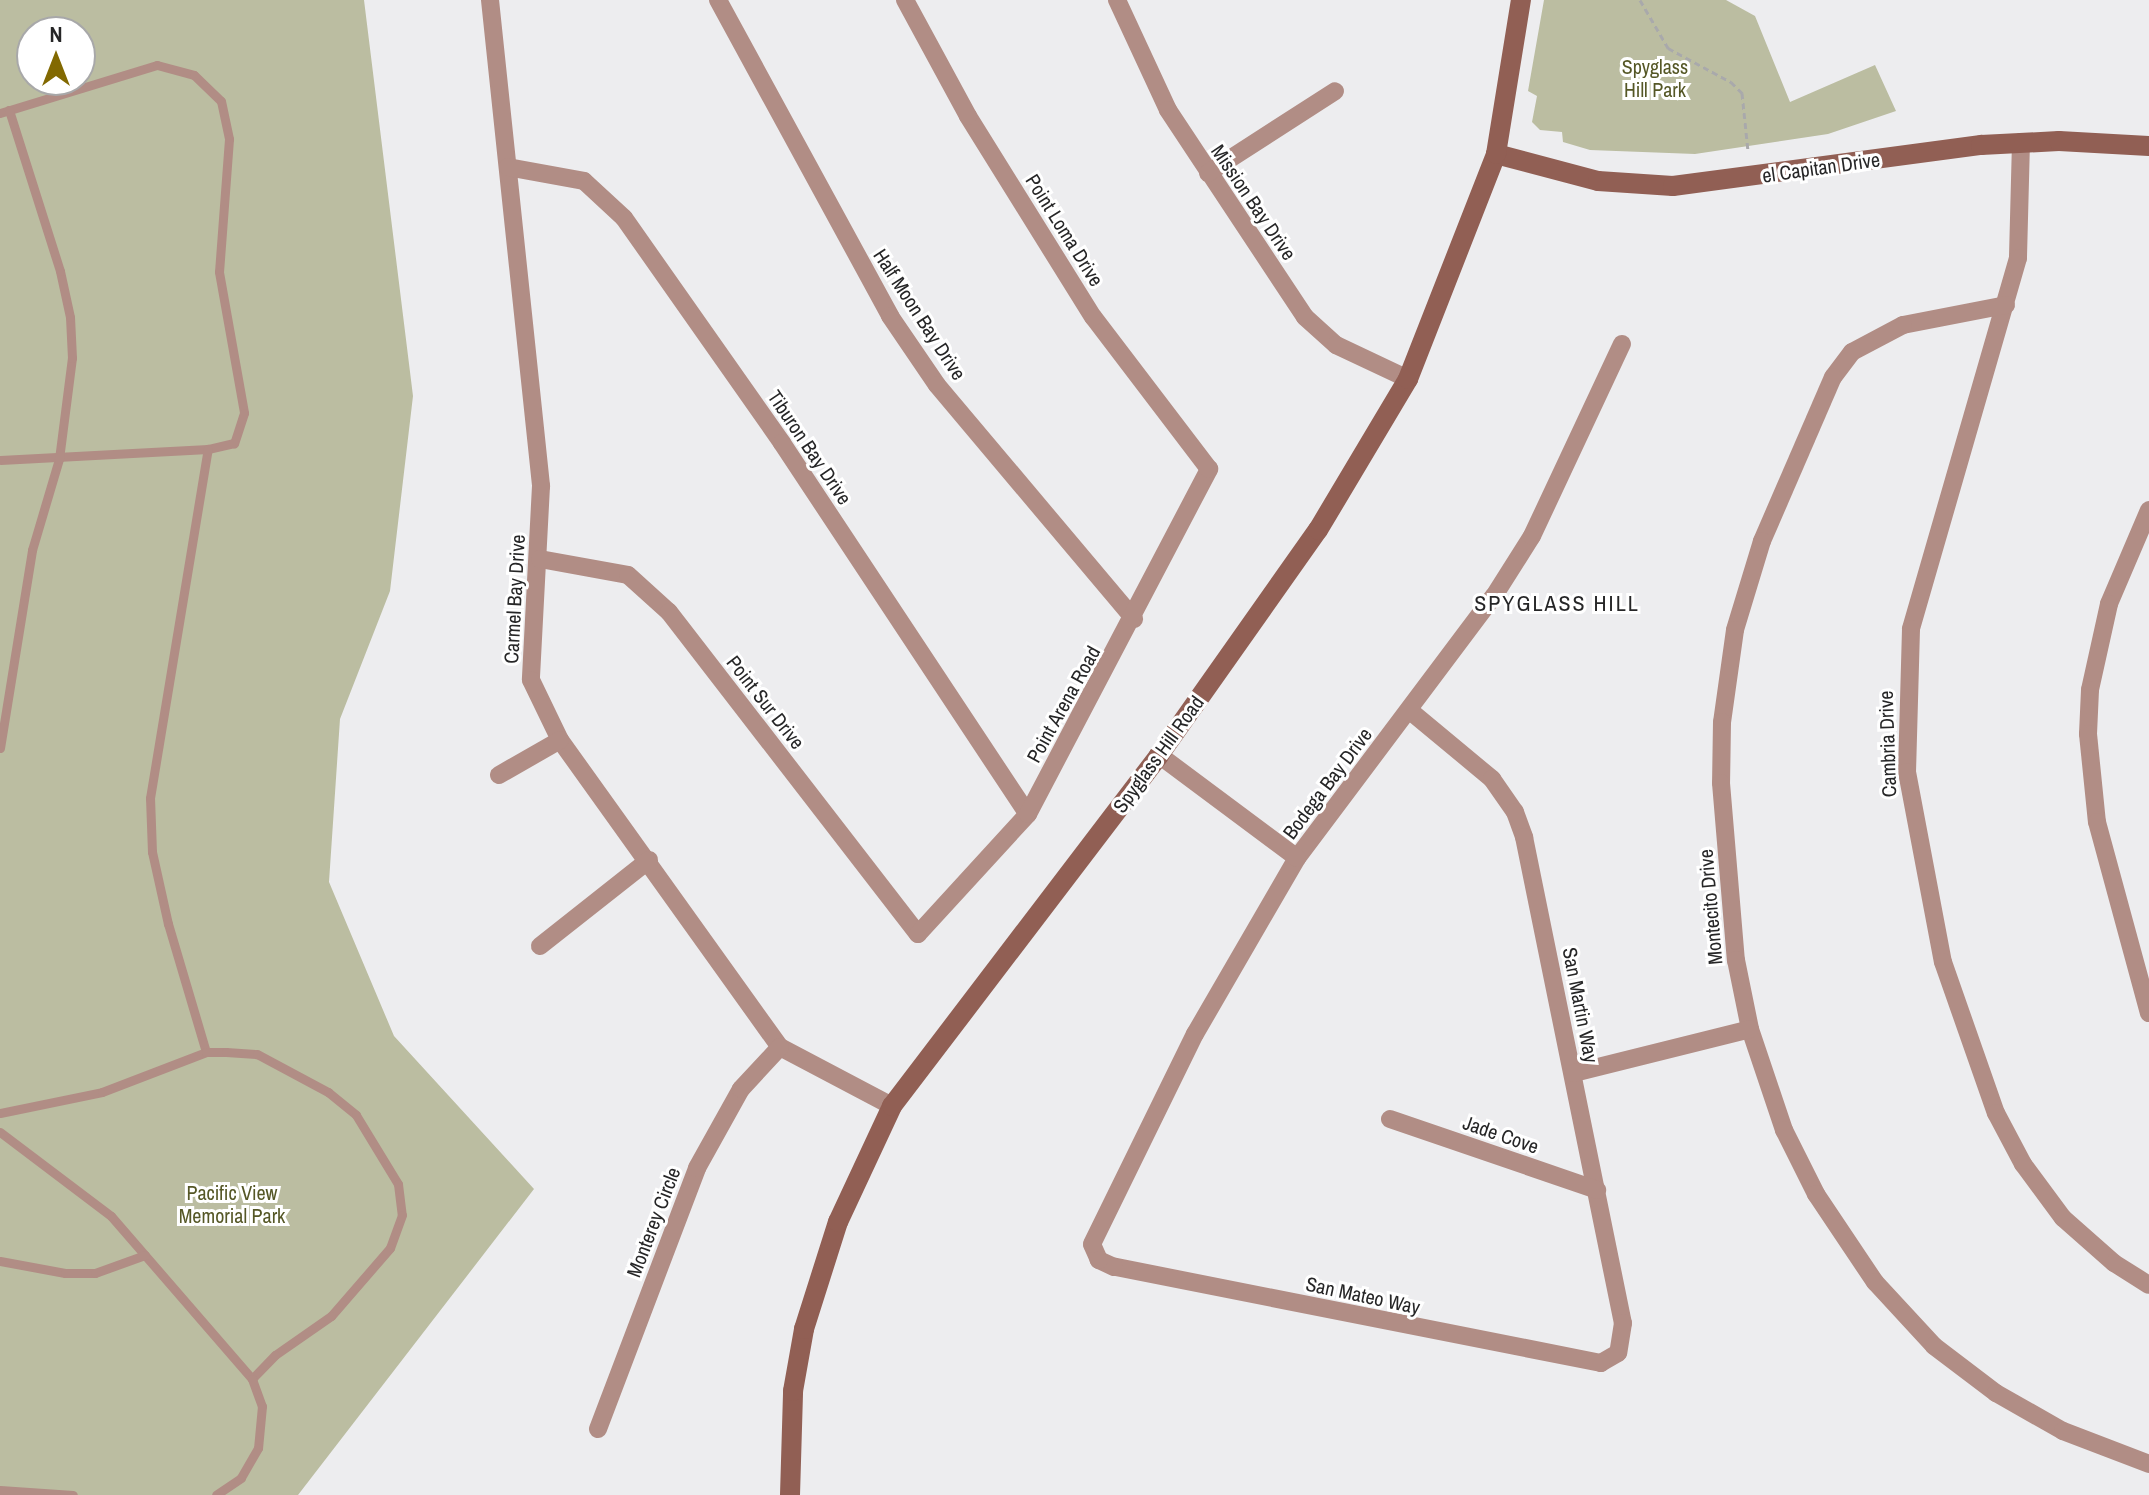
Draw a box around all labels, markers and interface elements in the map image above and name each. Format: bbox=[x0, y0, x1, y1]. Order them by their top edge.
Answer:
north arrow bbox=[16, 16, 96, 96]
text: N bbox=[49, 19, 63, 49]
park label: Spyglass Hill Park bbox=[1622, 54, 1688, 101]
street label: Mission Bay Drive bbox=[1207, 140, 1301, 264]
street label: el Capitan Drive bbox=[1761, 147, 1881, 187]
street label: Point Loma Drive bbox=[1021, 170, 1109, 290]
street label: Half Moon Bay Drive bbox=[869, 244, 971, 384]
street label: Tiburon Bay Drive bbox=[763, 385, 857, 509]
street label: Carmel Bay Drive bbox=[499, 534, 529, 664]
district label: SPYGLASS HILL bbox=[1474, 591, 1640, 617]
street label: Point Arena Road bbox=[1021, 641, 1105, 767]
street label: Point Sur Drive bbox=[722, 650, 810, 754]
street label: Cambria Drive bbox=[1873, 690, 1901, 798]
street label: Spyglass Hill Road bbox=[1108, 691, 1208, 817]
street label: Bodega Bay Drive bbox=[1277, 723, 1377, 843]
street label: Montecito Drive bbox=[1693, 848, 1727, 966]
street label: San Martin Way bbox=[1558, 945, 1604, 1065]
street label: Jade Cove bbox=[1460, 1110, 1542, 1158]
street label: Monterey Circle bbox=[621, 1164, 685, 1280]
park label: Pacific View Memorial Park bbox=[179, 1180, 285, 1227]
street label: San Mateo Way bbox=[1304, 1271, 1422, 1319]

